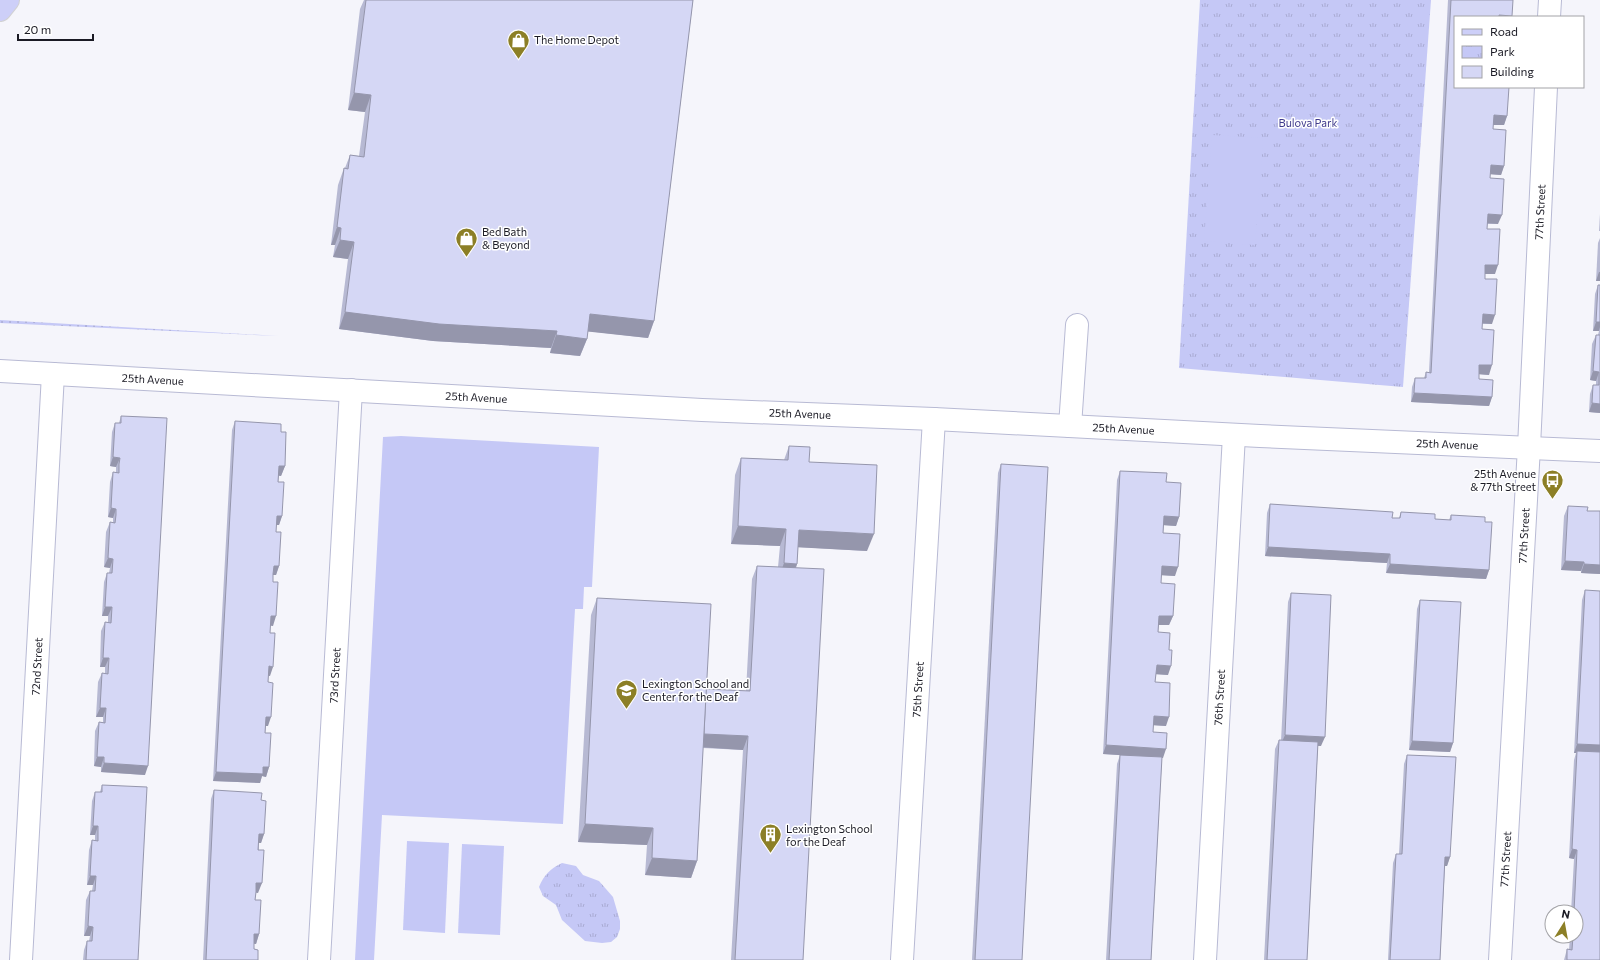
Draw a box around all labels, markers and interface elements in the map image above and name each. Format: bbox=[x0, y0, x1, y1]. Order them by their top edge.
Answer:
scale bar bbox=[18, 16, 93, 42]
legend bbox=[1454, 16, 1584, 88]
text: 20 m bbox=[24, 22, 51, 36]
text: Road bbox=[1490, 24, 1518, 38]
shop icon: The Home Depot bbox=[505, 27, 531, 60]
place label: The Home Depot bbox=[534, 33, 619, 46]
text: Park bbox=[1490, 44, 1516, 58]
text: Building bbox=[1490, 64, 1534, 78]
park label: Bulova Park bbox=[1279, 116, 1337, 129]
street label: 77th Street bbox=[1532, 183, 1547, 240]
shop icon: Bed Bath & Beyond bbox=[453, 225, 479, 258]
place label: Bed Bath & Beyond bbox=[482, 225, 530, 251]
street label: 25th Avenue bbox=[121, 371, 184, 387]
street label: 25th Avenue bbox=[445, 389, 508, 405]
street label: 25th Avenue bbox=[769, 406, 831, 421]
street label: 25th Avenue bbox=[1092, 420, 1155, 436]
street label: 25th Avenue bbox=[1416, 436, 1479, 452]
place label: 25th Avenue & 77th Street bbox=[1470, 467, 1536, 493]
bus stop icon: 25th Avenue & 77th Street bbox=[1539, 467, 1565, 500]
street label: 77th Street bbox=[1515, 507, 1532, 564]
street label: 72nd Street bbox=[28, 637, 45, 696]
street label: 73rd Street bbox=[326, 647, 343, 704]
street label: 75th Street bbox=[909, 661, 926, 718]
street label: 76th Street bbox=[1211, 668, 1227, 726]
school or university icon: Lexington School and Center for the Deaf bbox=[614, 677, 640, 710]
place label: Lexington School and Center for the Deaf bbox=[642, 677, 749, 703]
building icon: Lexington School for the Deaf bbox=[758, 822, 784, 855]
place label: Lexington School for the Deaf bbox=[786, 822, 873, 848]
street label: 77th Street bbox=[1497, 830, 1513, 887]
north arrow bbox=[1544, 904, 1584, 944]
text: N bbox=[1561, 907, 1571, 921]

